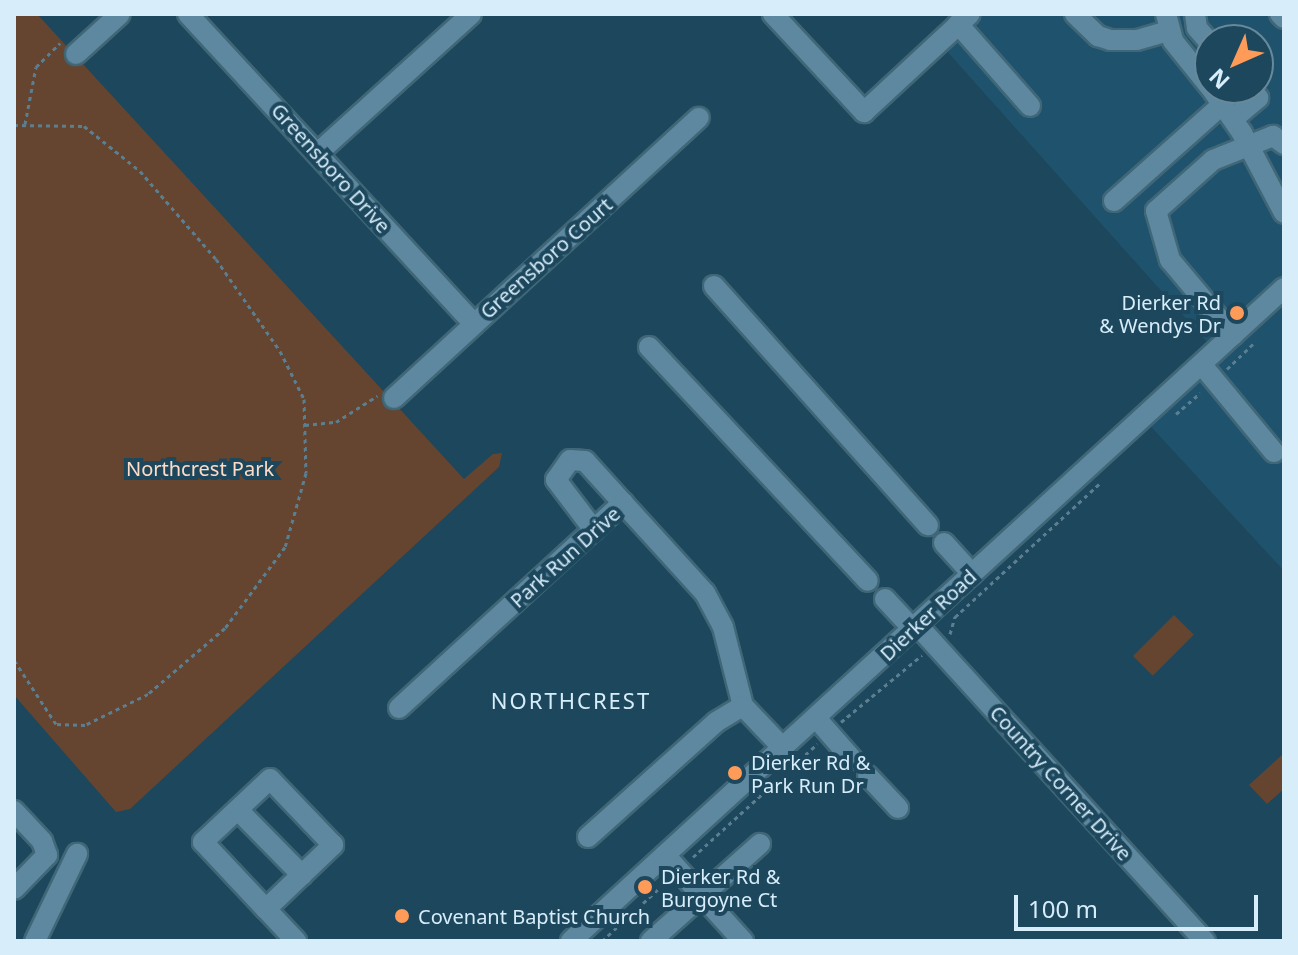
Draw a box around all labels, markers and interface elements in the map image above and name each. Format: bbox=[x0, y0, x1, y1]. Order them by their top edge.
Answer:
north arrow bbox=[1194, 24, 1274, 104]
text: N bbox=[1202, 63, 1235, 96]
street label: Greensboro Drive bbox=[267, 98, 395, 238]
street label: Greensboro Court bbox=[475, 193, 617, 323]
place label: Dierker Rd & Wendys Dr bbox=[1099, 290, 1221, 337]
marker: Dierker Rd & Wendys Dr bbox=[1228, 304, 1246, 322]
park label: Northcrest Park bbox=[126, 456, 274, 480]
street label: Park Run Drive bbox=[505, 501, 625, 613]
street label: Dierker Road bbox=[875, 564, 981, 666]
district label: NORTHCREST bbox=[491, 688, 651, 714]
street label: Country Corner Drive bbox=[985, 701, 1137, 865]
place label: Dierker Rd & Park Run Dr bbox=[751, 750, 870, 797]
marker: Dierker Rd & Park Run Dr bbox=[726, 764, 744, 782]
place label: Dierker Rd & Burgoyne Ct bbox=[661, 864, 780, 911]
marker: Dierker Rd & Burgoyne Ct bbox=[636, 878, 654, 896]
scale bar bbox=[1018, 879, 1262, 929]
text: 100 m bbox=[1028, 892, 1098, 925]
place label: Covenant Baptist Church bbox=[418, 904, 650, 928]
marker: Covenant Baptist Church bbox=[393, 907, 411, 925]

